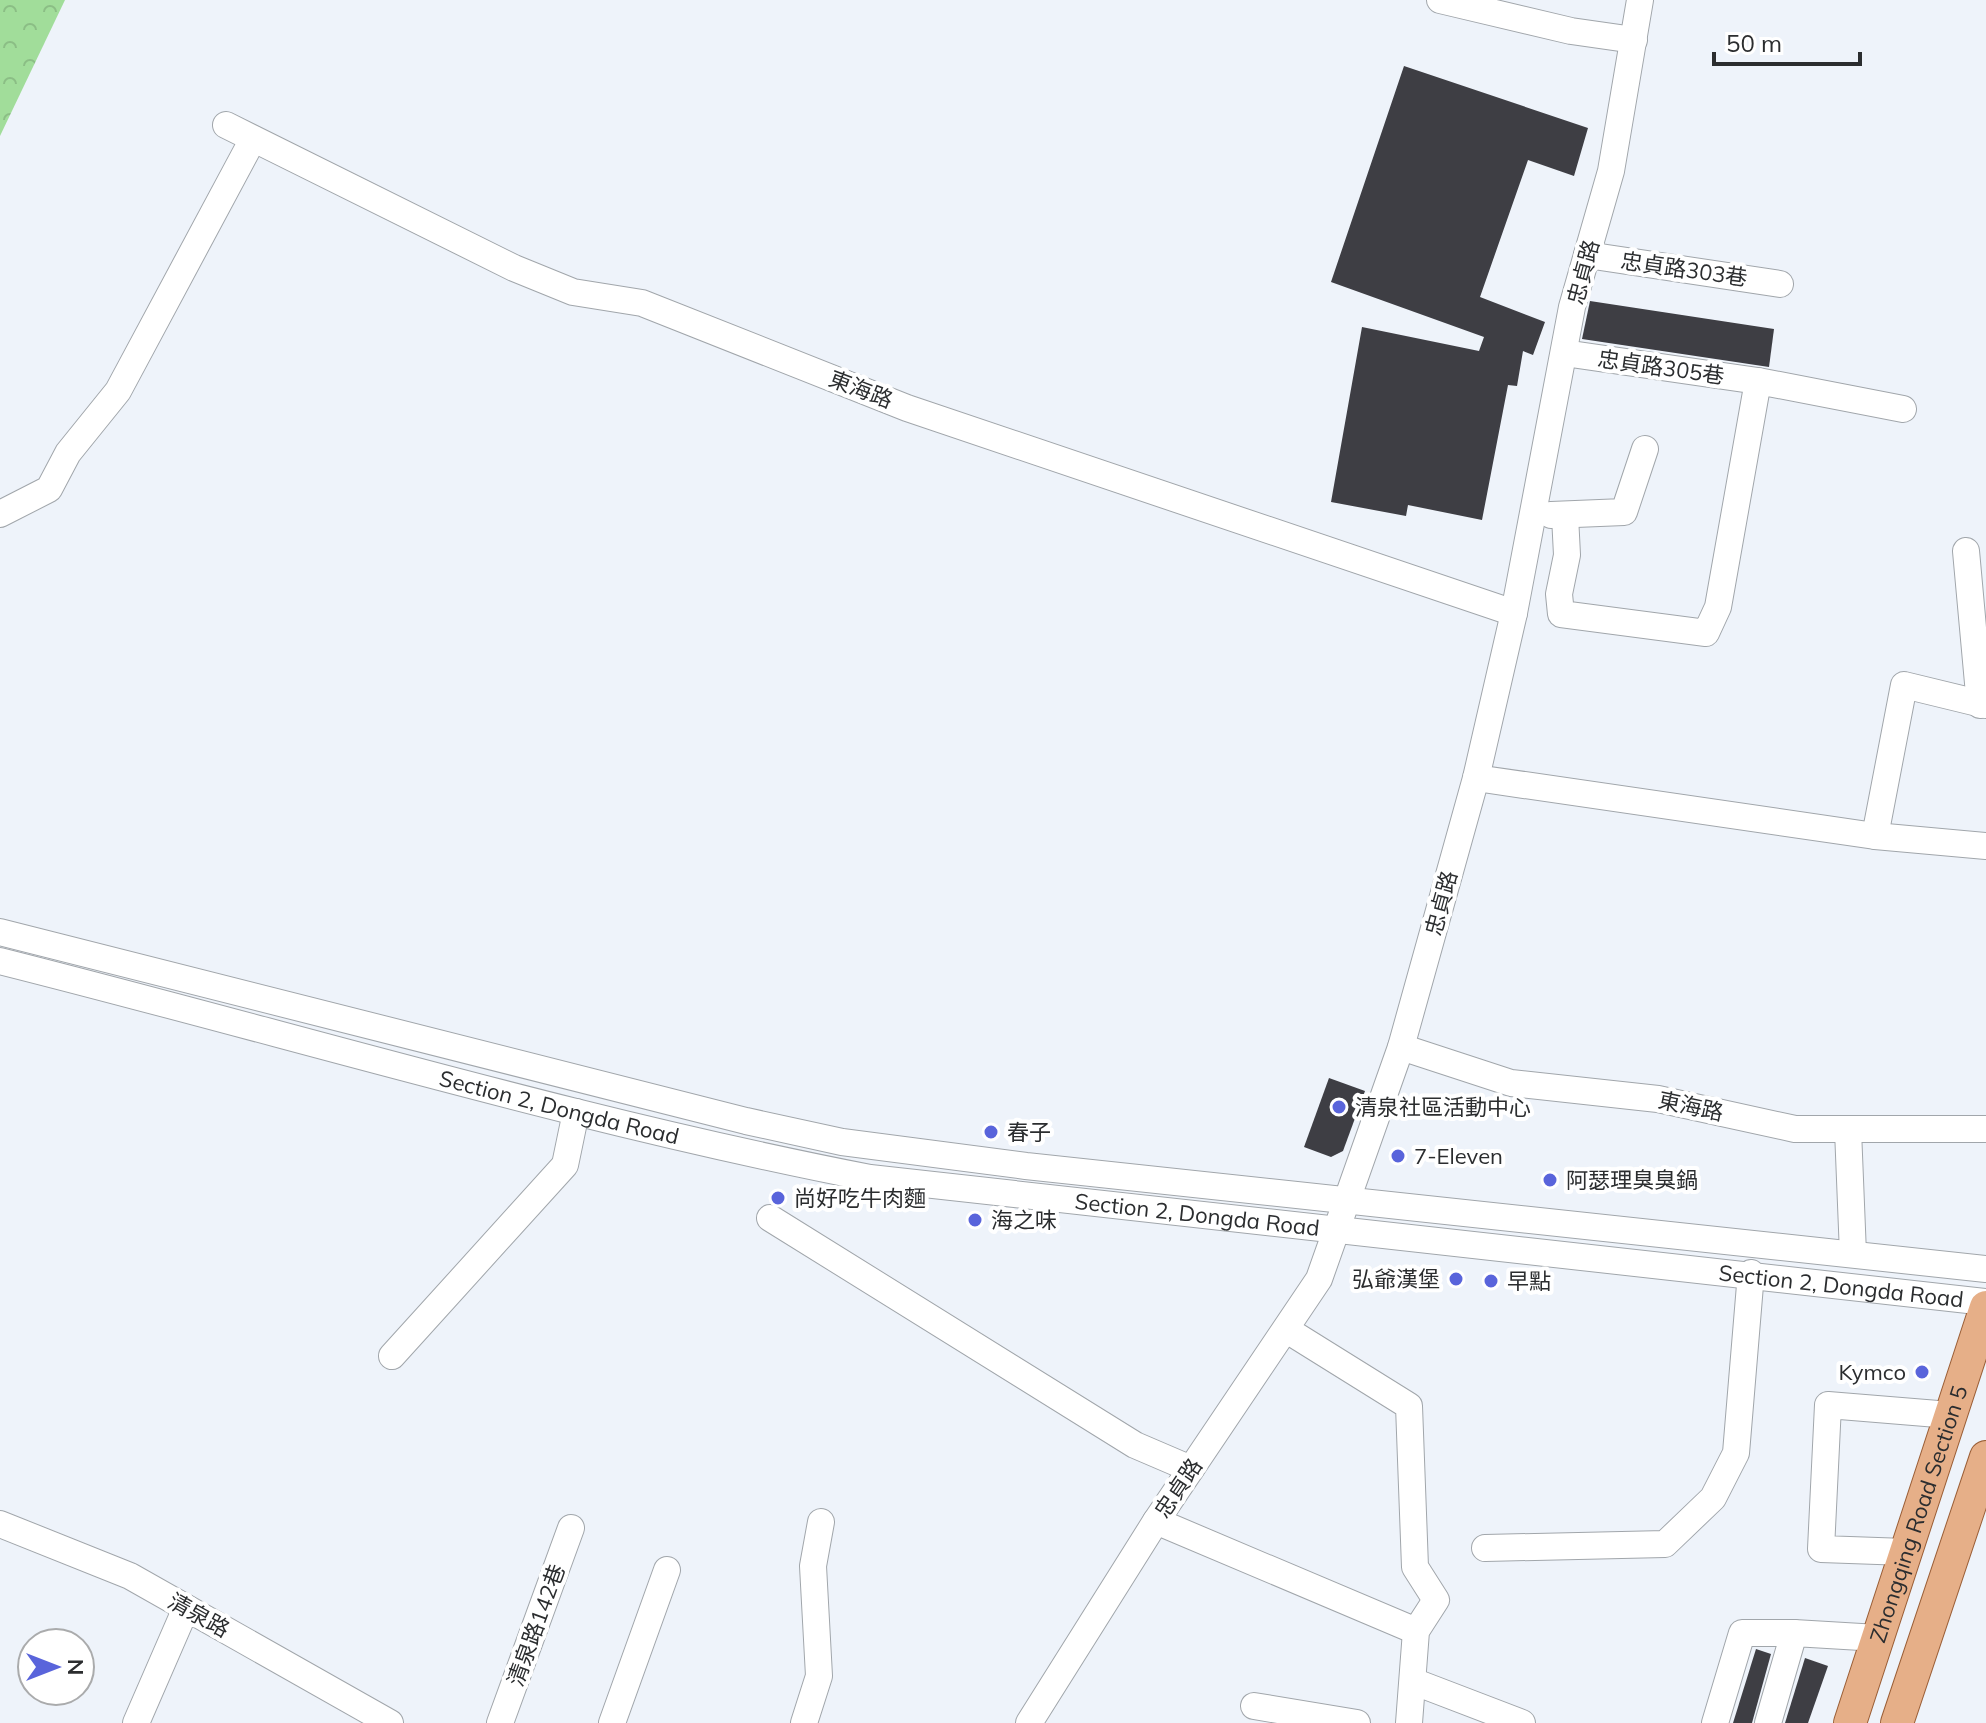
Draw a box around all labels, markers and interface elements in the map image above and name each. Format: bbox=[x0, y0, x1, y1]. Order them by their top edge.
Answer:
scale bar bbox=[1714, 16, 1860, 66]
text: 50 m bbox=[1726, 28, 1782, 58]
street label: 忠貞路 bbox=[1561, 236, 1605, 308]
street label: 忠貞路303巷 bbox=[1619, 246, 1749, 292]
street label: 忠貞路305巷 bbox=[1596, 344, 1726, 390]
street label: 東海路 bbox=[825, 364, 897, 414]
street label: 忠貞路 bbox=[1419, 867, 1463, 939]
street label: Section 2, Dongda Road bbox=[436, 1064, 682, 1150]
street label: 東海路 bbox=[1656, 1085, 1726, 1127]
place label: 清泉社區活動中心 bbox=[1355, 1093, 1531, 1121]
marker: 清泉社區活動中心 bbox=[1330, 1098, 1348, 1116]
place label: 春子 bbox=[1007, 1118, 1051, 1146]
marker: 春子 bbox=[982, 1123, 1000, 1141]
place label: 7-Eleven bbox=[1414, 1142, 1503, 1170]
marker: 7-Eleven bbox=[1389, 1147, 1407, 1165]
place label: 阿瑟理臭臭鍋 bbox=[1566, 1166, 1698, 1194]
marker: 阿瑟理臭臭鍋 bbox=[1541, 1171, 1559, 1189]
place label: 尚好吃牛肉麵 bbox=[794, 1184, 926, 1212]
street label: Section 2, Dongda Road bbox=[1073, 1187, 1321, 1242]
marker: 尚好吃牛肉麵 bbox=[769, 1189, 787, 1207]
place label: 海之味 bbox=[991, 1206, 1057, 1234]
marker: 海之味 bbox=[966, 1211, 984, 1229]
street label: Section 2, Dongda Road bbox=[1717, 1258, 1965, 1313]
place label: 弘爺漢堡 bbox=[1352, 1265, 1440, 1293]
place label: 早點 bbox=[1507, 1267, 1551, 1295]
marker: 弘爺漢堡 bbox=[1447, 1270, 1465, 1288]
marker: 早點 bbox=[1482, 1272, 1500, 1290]
place label: Kymco bbox=[1838, 1358, 1906, 1386]
marker: Kymco bbox=[1913, 1363, 1931, 1381]
street label: Zhongqing Road Section 5 bbox=[1863, 1382, 1973, 1646]
street label: 忠貞路 bbox=[1148, 1453, 1208, 1523]
street label: 清泉路142巷 bbox=[501, 1560, 571, 1690]
street label: 清泉路 bbox=[163, 1587, 235, 1643]
north arrow bbox=[16, 1627, 96, 1707]
text: N bbox=[62, 1659, 90, 1675]

